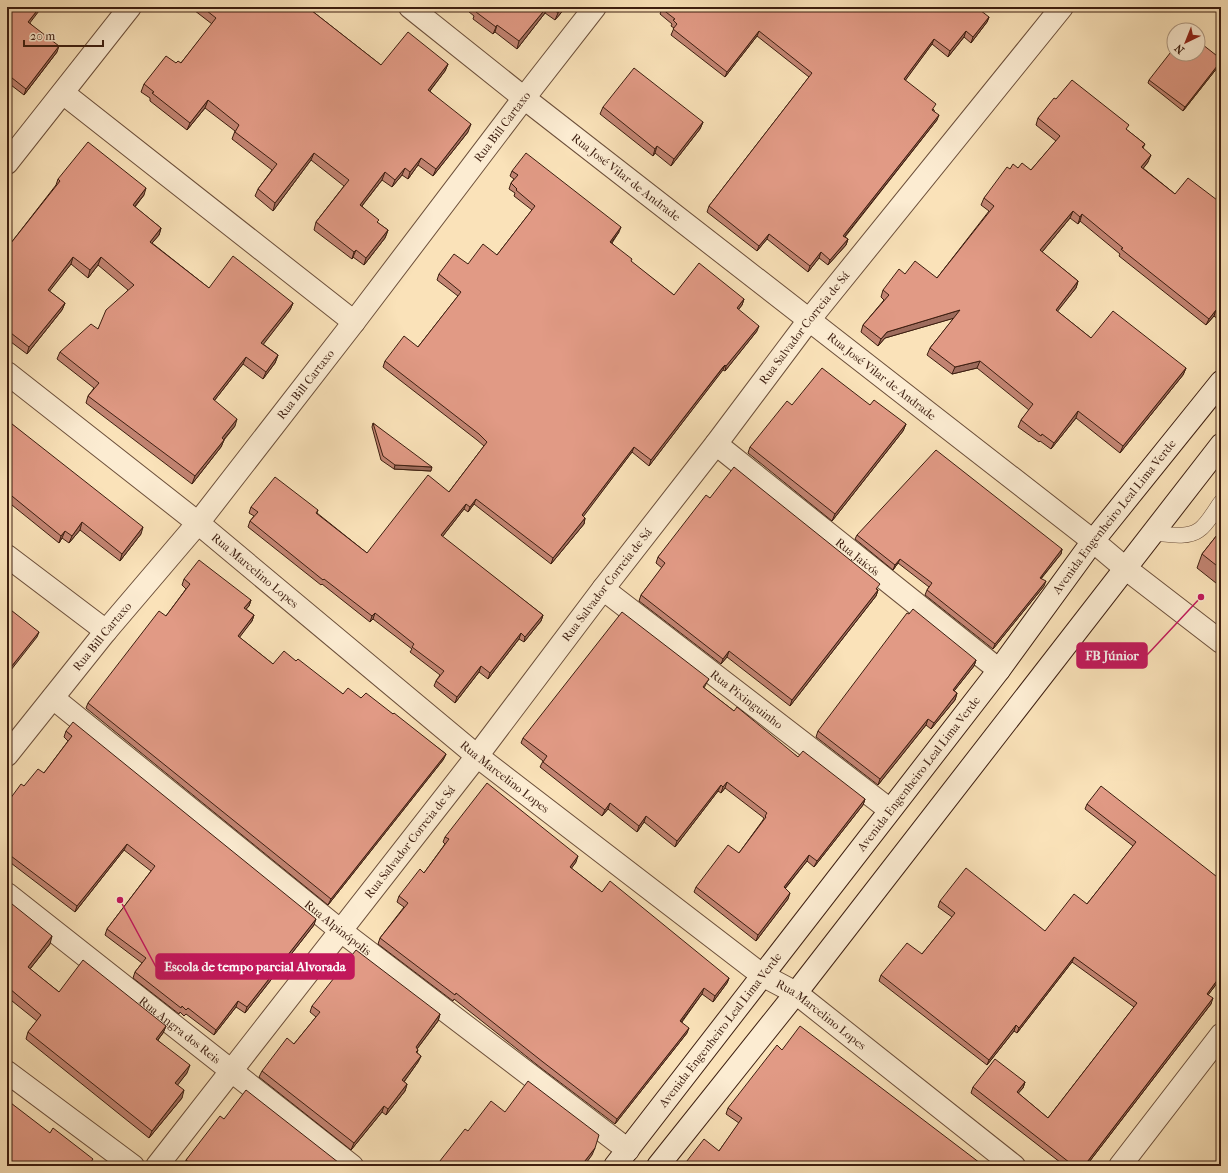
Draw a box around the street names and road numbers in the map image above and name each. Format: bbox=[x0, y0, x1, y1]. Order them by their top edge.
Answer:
street label: Rua Bill Cartaxo bbox=[471, 89, 533, 165]
street label: Rua José Vilar de Andrade bbox=[569, 131, 683, 224]
street label: Rua Salvador Correia de Sá bbox=[756, 268, 853, 387]
street label: Rua José Vilar de Andrade bbox=[824, 330, 939, 423]
street label: Rua Bill Cartaxo bbox=[274, 347, 337, 422]
street label: Avenida Engenheiro Leal Lima Verde bbox=[1049, 437, 1179, 598]
street label: Rua Salvador Correia de Sá bbox=[559, 525, 655, 644]
street label: Rua Marcelino Lopes bbox=[209, 530, 302, 611]
street label: Rua Jaicós bbox=[833, 535, 883, 579]
street label: Rua Bill Cartaxo bbox=[70, 599, 135, 674]
street label: Rua Pixinguinho bbox=[707, 667, 785, 732]
street label: Avenida Engenheiro Leal Lima Verde bbox=[854, 694, 983, 855]
street label: Rua Marcelino Lopes bbox=[457, 738, 552, 816]
street label: Rua Salvador Correia de Sá bbox=[362, 783, 458, 901]
street label: Rua Alpinópolis bbox=[301, 897, 375, 959]
street label: Avenida Engenheiro Leal Lima Verde bbox=[655, 950, 785, 1111]
street label: Rua Marcelino Lopes bbox=[773, 977, 869, 1053]
street label: Rua Angra dos Reis bbox=[136, 994, 224, 1067]

